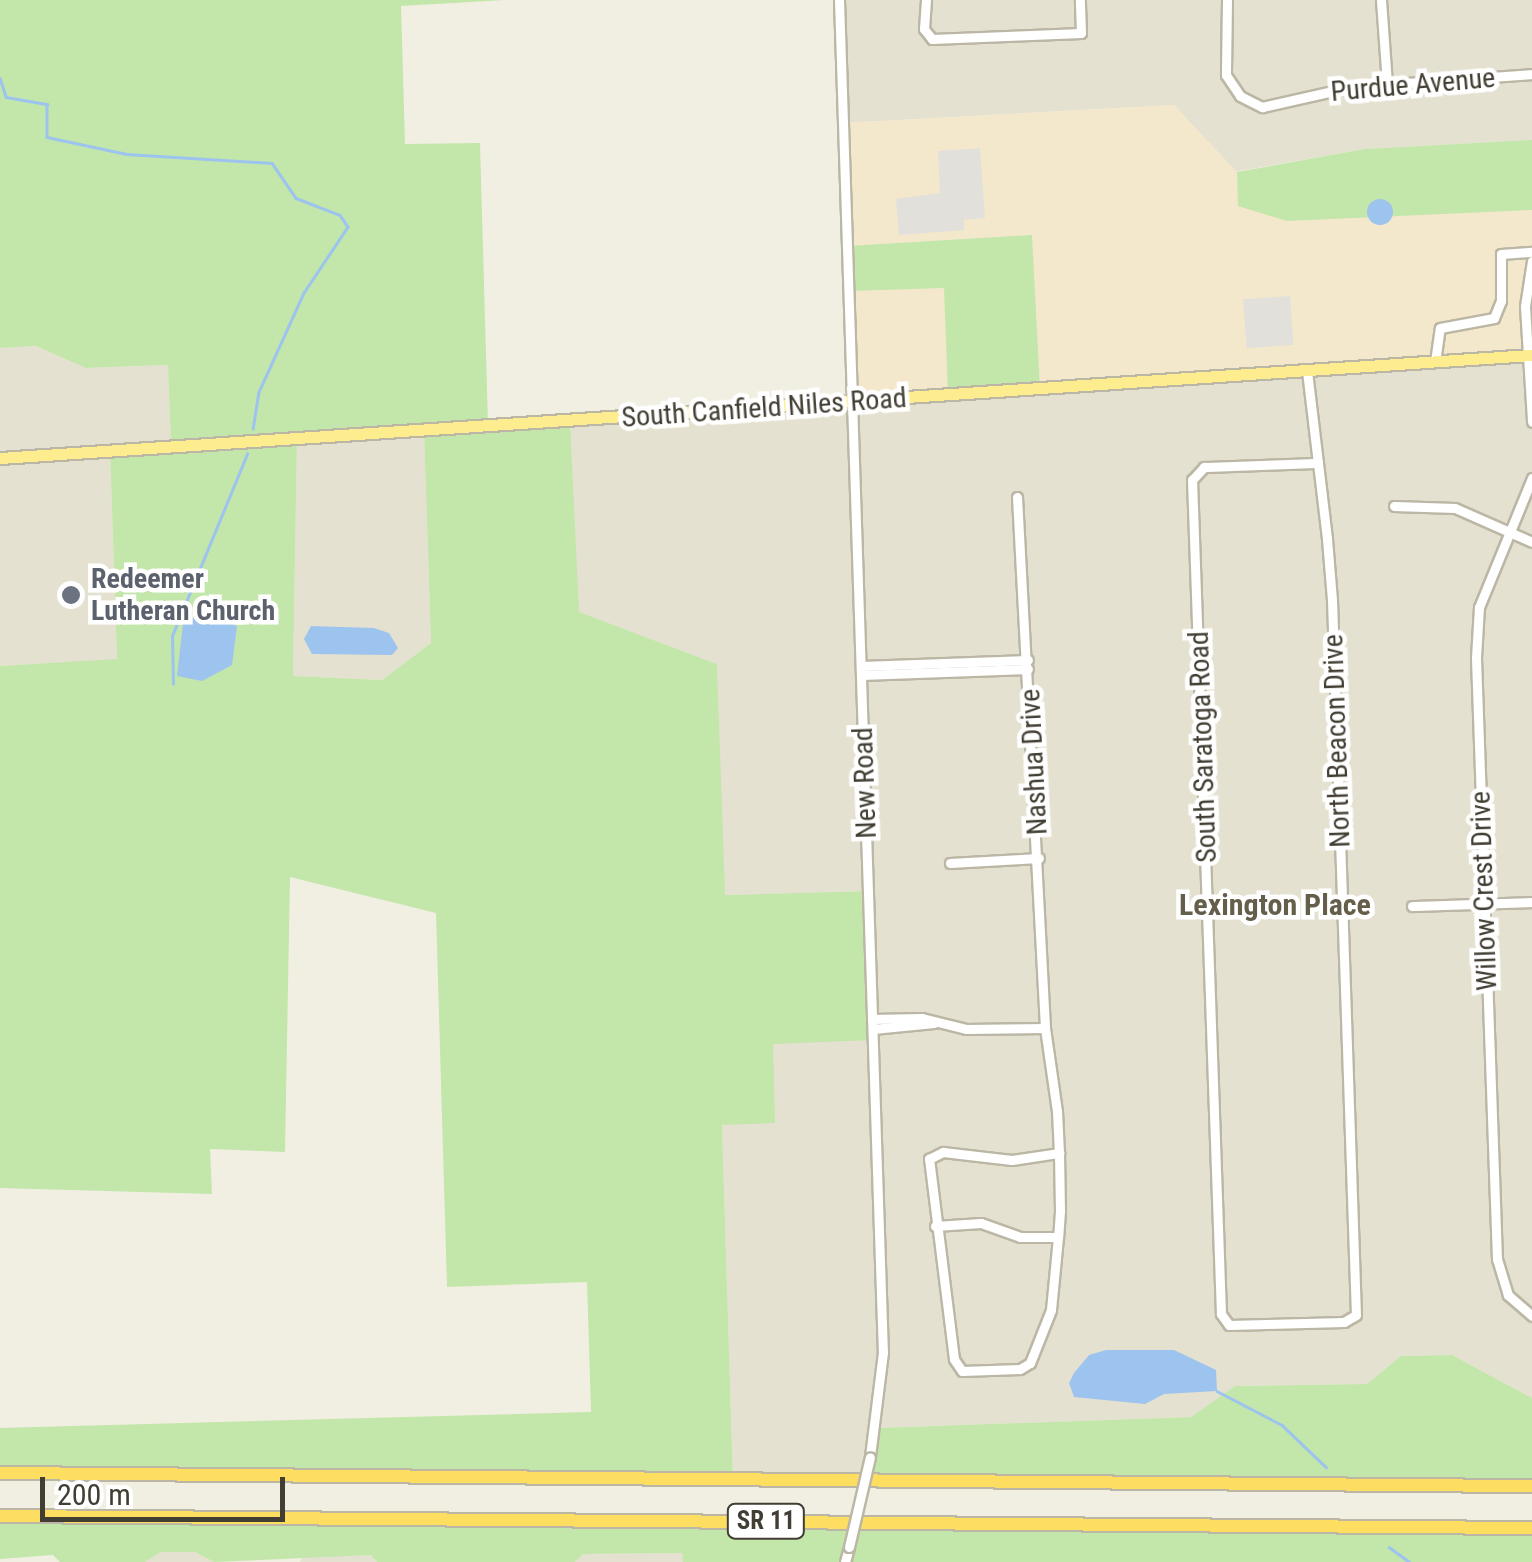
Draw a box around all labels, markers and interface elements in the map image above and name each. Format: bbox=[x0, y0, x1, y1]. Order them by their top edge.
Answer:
street label: Purdue Avenue bbox=[1329, 61, 1497, 109]
street label: South Canfield Niles Road bbox=[620, 381, 908, 435]
place label: Redeemer Lutheran Church bbox=[91, 562, 275, 628]
marker: Redeemer Lutheran Church bbox=[60, 584, 82, 606]
street label: South Saratoga Road bbox=[1182, 631, 1224, 863]
street label: North Beacon Drive bbox=[1316, 634, 1358, 848]
street label: Nashua Drive bbox=[1013, 688, 1055, 836]
street label: New Road bbox=[846, 727, 884, 839]
street label: Willow Crest Drive bbox=[1464, 791, 1504, 991]
district label: Lexington Place bbox=[1179, 887, 1371, 923]
scale bar bbox=[45, 1457, 290, 1519]
text: 200 m bbox=[57, 1477, 131, 1512]
road number: SR 11 bbox=[726, 1501, 806, 1541]

